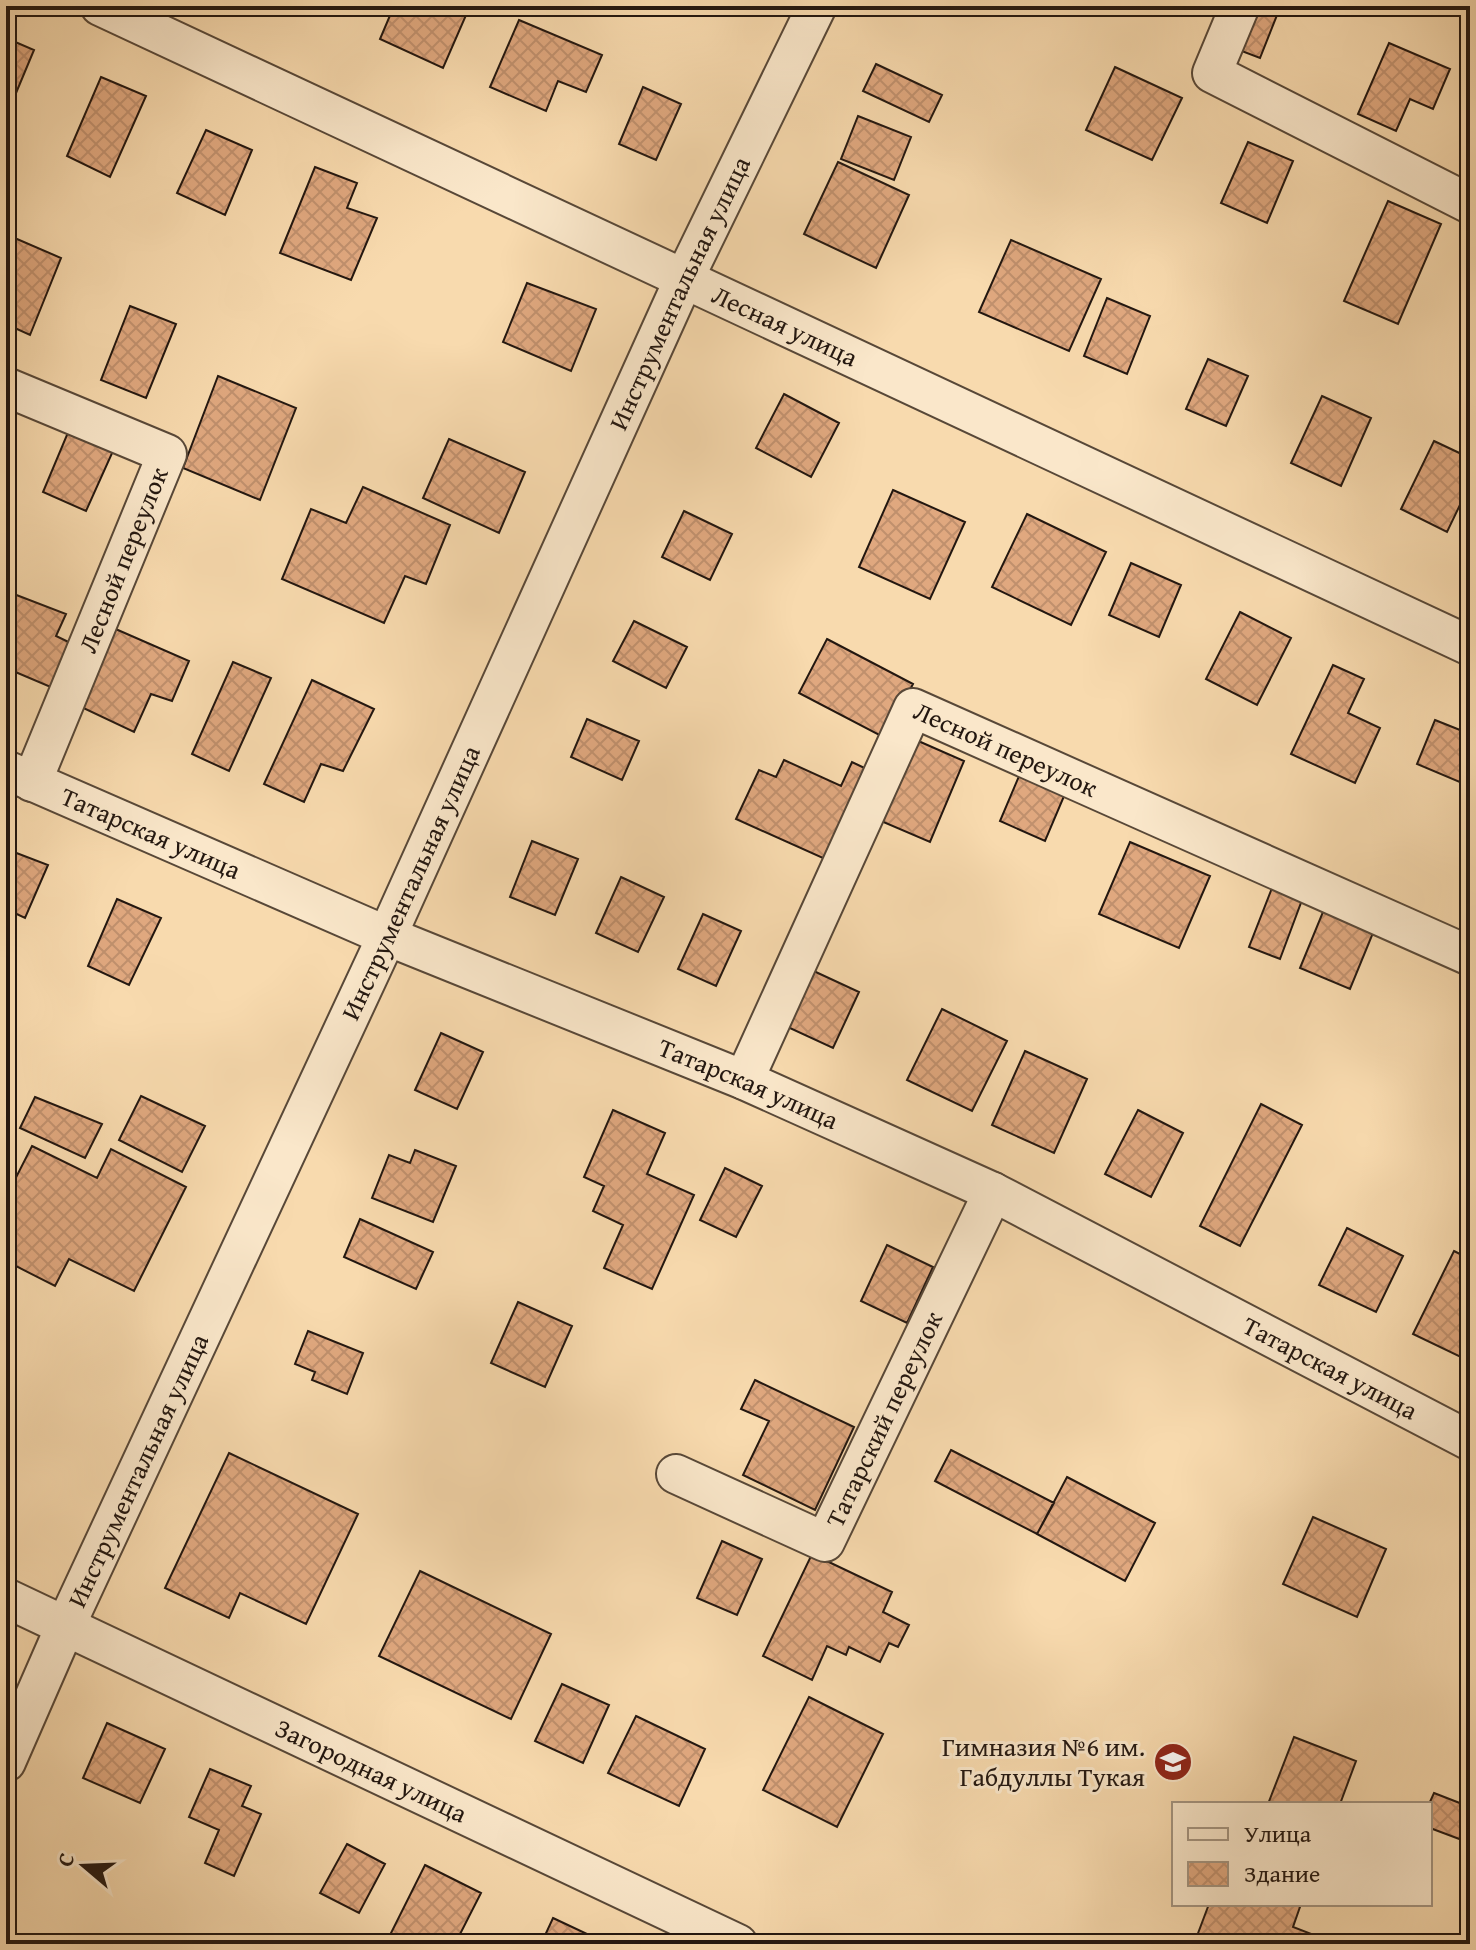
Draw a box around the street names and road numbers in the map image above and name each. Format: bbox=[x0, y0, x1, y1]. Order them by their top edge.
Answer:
street label: Инструментальная улица bbox=[598, 149, 760, 436]
street label: Лесная улица bbox=[706, 275, 865, 377]
street label: Лесной переулок bbox=[67, 461, 178, 659]
street label: Лесной переулок bbox=[908, 691, 1104, 807]
street label: Инструментальная улица bbox=[331, 738, 490, 1026]
street label: Татарская улица bbox=[55, 776, 248, 889]
street label: Татарская улица bbox=[653, 1027, 846, 1139]
street label: Татарский переулок bbox=[815, 1304, 952, 1533]
street label: Татарская улица bbox=[1236, 1306, 1425, 1430]
street label: Инструментальная улица bbox=[57, 1326, 218, 1614]
street label: Загородная улица bbox=[269, 1708, 474, 1833]

